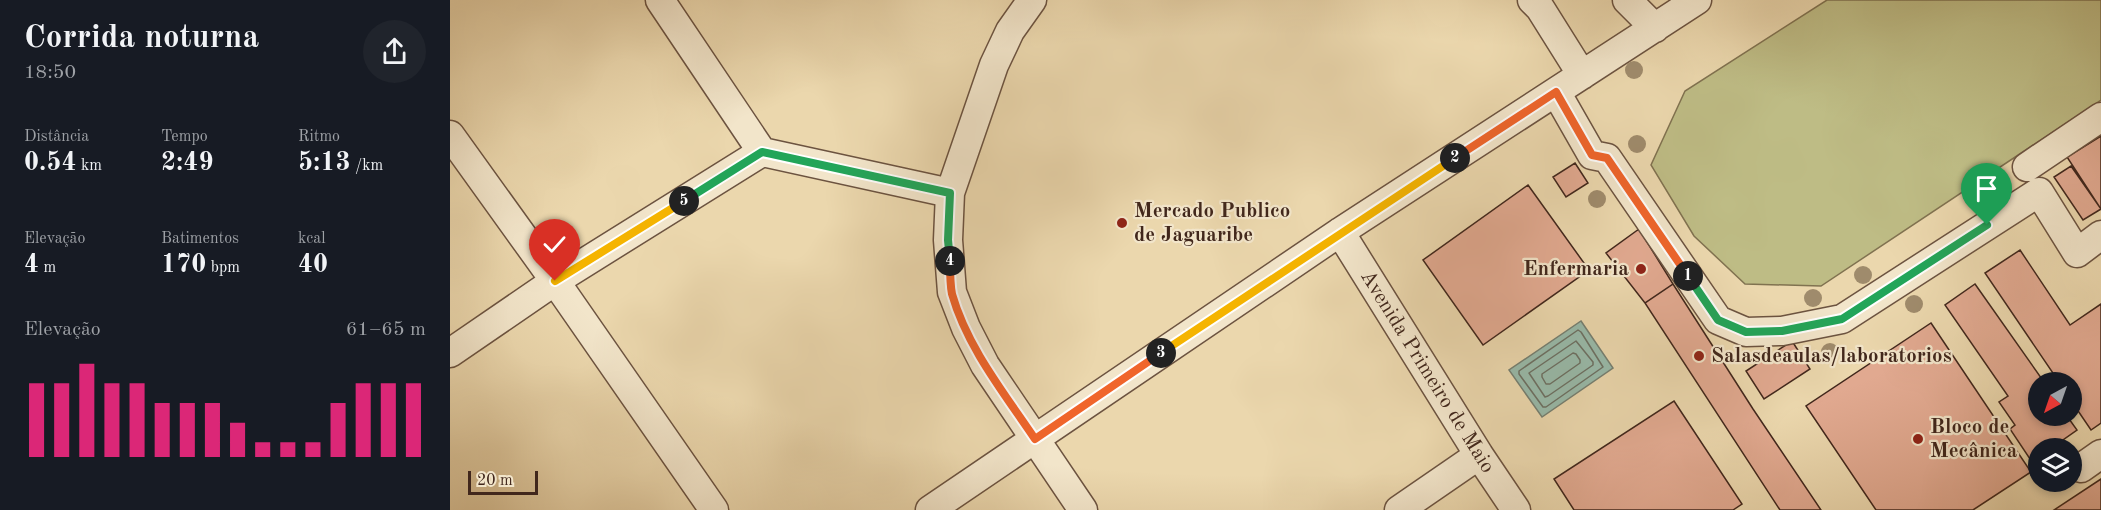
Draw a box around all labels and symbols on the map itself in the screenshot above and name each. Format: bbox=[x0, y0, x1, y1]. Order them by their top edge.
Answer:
pin: 2 bbox=[1440, 143, 1470, 173]
pin bbox=[1961, 163, 2012, 225]
pin: 5 bbox=[669, 186, 699, 216]
place label: Mercado Publico de Jaguaribe bbox=[1134, 201, 1290, 246]
marker: Mercado Publico de Jaguaribe bbox=[1115, 216, 1129, 230]
pin bbox=[529, 219, 580, 281]
pin: 4 bbox=[935, 246, 965, 276]
place label: Enfermaria bbox=[1523, 259, 1629, 280]
pin: 1 bbox=[1673, 261, 1703, 291]
marker: Enfermaria bbox=[1634, 262, 1648, 276]
street label: Avenida Primeiro de Maio bbox=[1356, 267, 1498, 477]
pin: 3 bbox=[1146, 338, 1176, 368]
place label: Salasdeaulas/laboratorios bbox=[1711, 346, 1952, 367]
marker: Salasdeaulas/laboratorios bbox=[1692, 349, 1706, 363]
north arrow bbox=[2028, 372, 2082, 426]
place label: Bloco de Mecânica bbox=[1930, 417, 2018, 462]
marker: Bloco de Mecânica bbox=[1911, 432, 1925, 446]
scale bar bbox=[468, 468, 538, 496]

